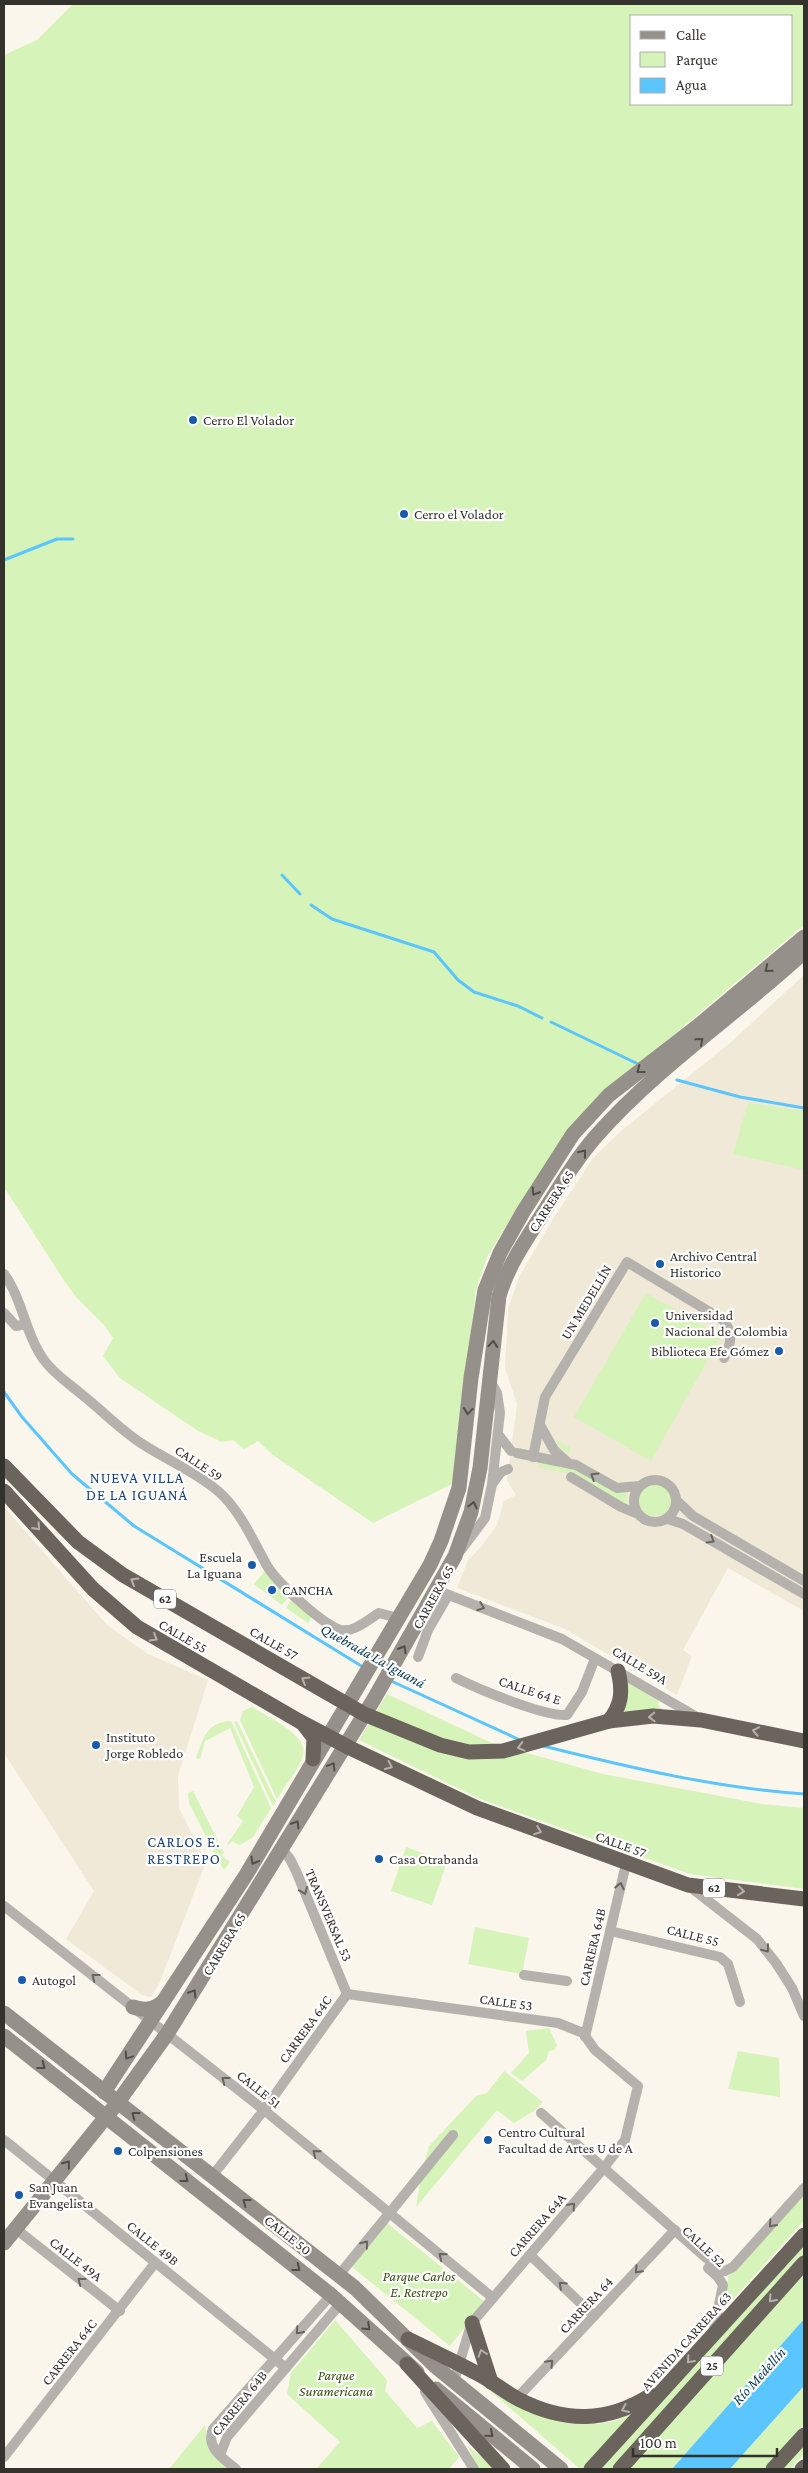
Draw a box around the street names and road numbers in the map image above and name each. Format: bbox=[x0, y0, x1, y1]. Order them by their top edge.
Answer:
street label: CARRERA 65 bbox=[525, 1167, 577, 1235]
street label: UN MEDELLÍN bbox=[557, 1262, 615, 1342]
street label: CALLE 59 bbox=[172, 1442, 226, 1484]
street label: CARRERA 65 bbox=[409, 1562, 457, 1632]
road number: 62 bbox=[154, 1590, 176, 1608]
street label: CALLE 55 bbox=[156, 1616, 210, 1656]
street label: CALLE 57 bbox=[247, 1623, 301, 1663]
street label: CALLE 59A bbox=[609, 1642, 671, 1688]
street label: CALLE 64 E bbox=[497, 1672, 564, 1708]
street label: CALLE 57 bbox=[593, 1827, 649, 1861]
street label: TRANSVERSAL 53 bbox=[302, 1866, 356, 1964]
road number: 62 bbox=[703, 1879, 725, 1898]
street label: CARRERA 64B bbox=[575, 1906, 609, 1987]
street label: CARRERA 65 bbox=[199, 1910, 249, 1978]
street label: CALLE 55 bbox=[665, 1921, 721, 1949]
street label: CALLE 53 bbox=[478, 1990, 534, 2014]
street label: CARRERA 64C bbox=[275, 1992, 335, 2066]
street label: CALLE 51 bbox=[234, 2067, 284, 2111]
street label: CARRERA 64A bbox=[505, 2190, 569, 2260]
street label: CALLE 50 bbox=[261, 2212, 315, 2258]
street label: CALLE 49B bbox=[124, 2217, 182, 2269]
street label: CALLE 52 bbox=[679, 2222, 729, 2270]
street label: CALLE 49A bbox=[47, 2234, 105, 2284]
street label: CARRERA 64 bbox=[556, 2273, 616, 2337]
street label: AVENIDA CARRERA 63 bbox=[638, 2288, 734, 2394]
street label: CARRERA 64C bbox=[38, 2316, 100, 2388]
road number: 25 bbox=[701, 2356, 723, 2376]
street label: CARRERA 64B bbox=[208, 2367, 270, 2439]

